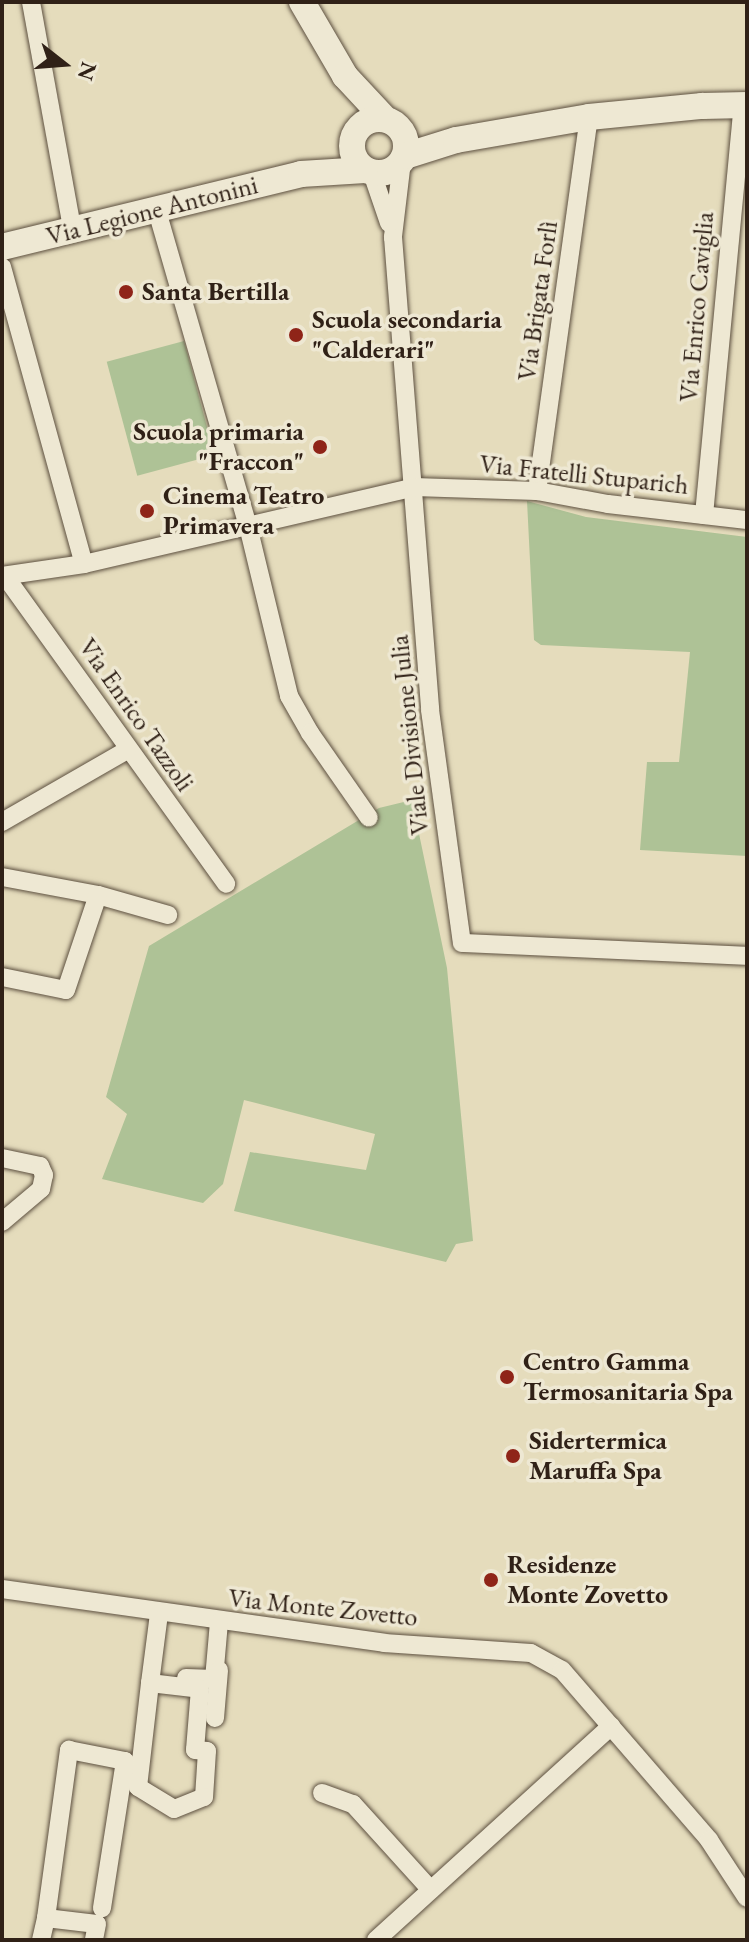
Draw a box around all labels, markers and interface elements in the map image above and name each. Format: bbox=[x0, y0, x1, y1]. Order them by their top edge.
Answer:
north arrow bbox=[24, 24, 104, 104]
text: N bbox=[71, 58, 104, 84]
street label: Via Legione Antonini bbox=[43, 170, 261, 252]
street label: Via Enrico Caviglia bbox=[673, 211, 721, 403]
street label: Via Brigata Forlì bbox=[511, 219, 565, 383]
place label: Santa Bertilla bbox=[142, 276, 289, 308]
marker: Santa Bertilla bbox=[117, 283, 135, 301]
place label: Scuola secondaria "Calderari" bbox=[312, 304, 502, 366]
marker: Scuola secondaria "Calderari" bbox=[287, 326, 305, 344]
place label: Scuola primaria "Fraccon" bbox=[133, 416, 304, 478]
marker: Scuola primaria "Fraccon" bbox=[311, 438, 329, 456]
street label: Via Fratelli Stuparich bbox=[478, 449, 690, 501]
place label: Cinema Teatro Primavera bbox=[163, 480, 324, 542]
marker: Cinema Teatro Primavera bbox=[138, 502, 156, 520]
street label: Via Enrico Tazzoli bbox=[72, 632, 200, 798]
street label: Viale Divisione Julia bbox=[384, 633, 436, 837]
place label: Centro Gamma Termosanitaria Spa bbox=[523, 1346, 733, 1408]
marker: Centro Gamma Termosanitaria Spa bbox=[498, 1368, 516, 1386]
place label: Sidertermica Maruffa Spa bbox=[529, 1425, 667, 1486]
marker: Sidertermica Maruffa Spa bbox=[504, 1447, 522, 1465]
place label: Residenze Monte Zovetto bbox=[507, 1549, 668, 1610]
marker: Residenze Monte Zovetto bbox=[482, 1571, 500, 1589]
street label: Via Monte Zovetto bbox=[227, 1583, 419, 1633]

